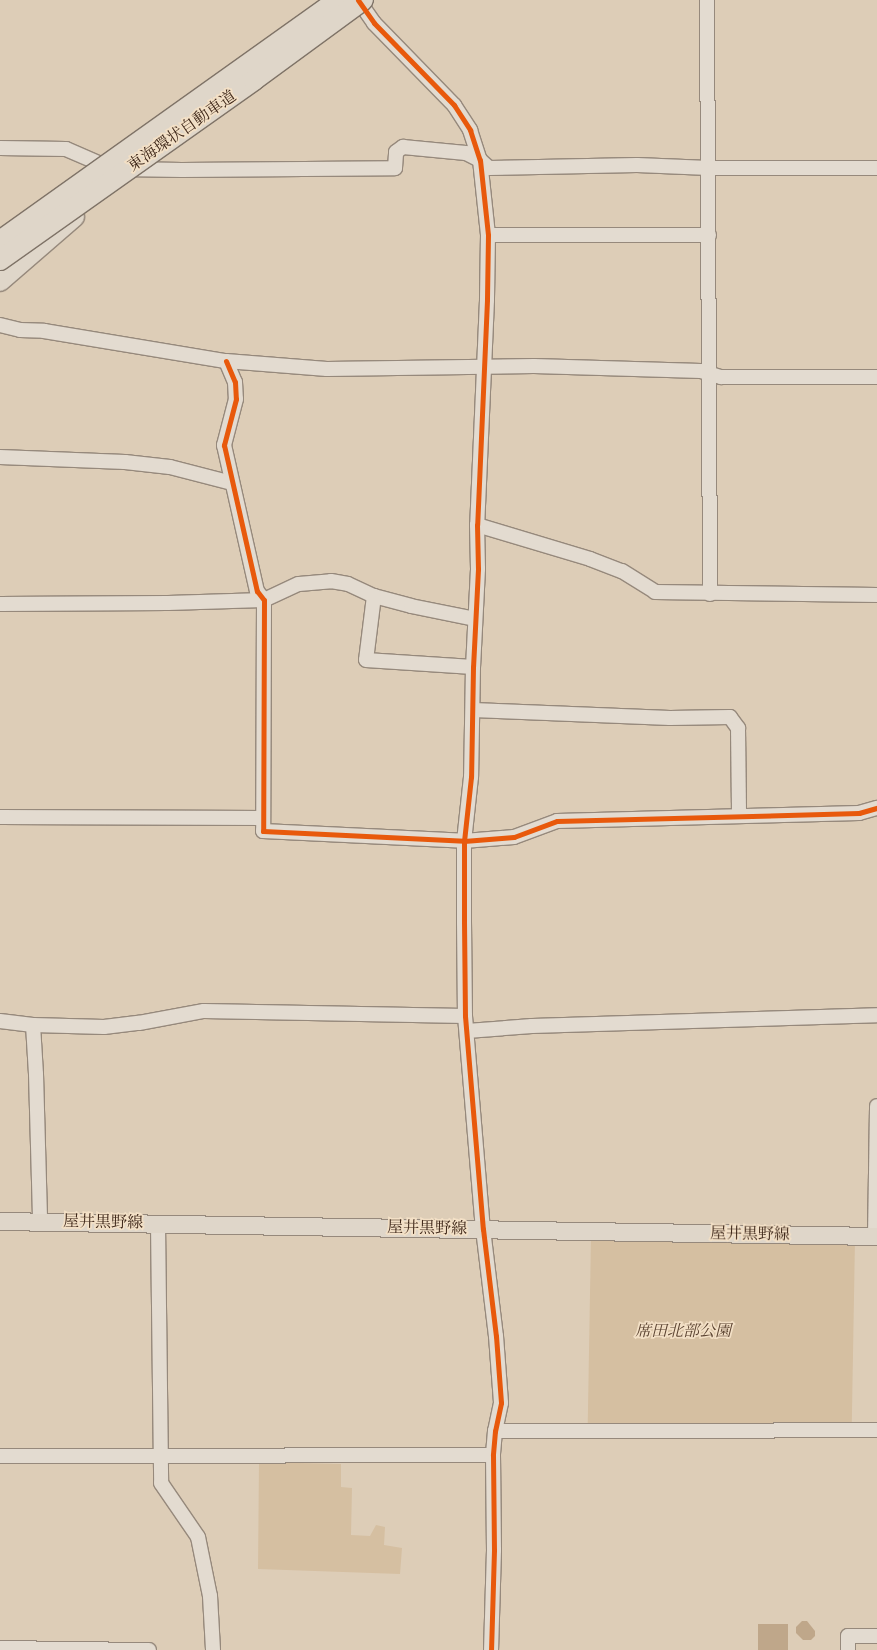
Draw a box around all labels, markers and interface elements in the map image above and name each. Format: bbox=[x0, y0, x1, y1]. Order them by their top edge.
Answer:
street label: 東海環状自動車道 bbox=[124, 86, 240, 176]
street label: 屋井黒野線 bbox=[63, 1212, 143, 1232]
street label: 屋井黒野線 bbox=[387, 1218, 467, 1238]
street label: 屋井黒野線 bbox=[710, 1224, 790, 1244]
park label: 席田北部公園 bbox=[635, 1321, 731, 1341]

